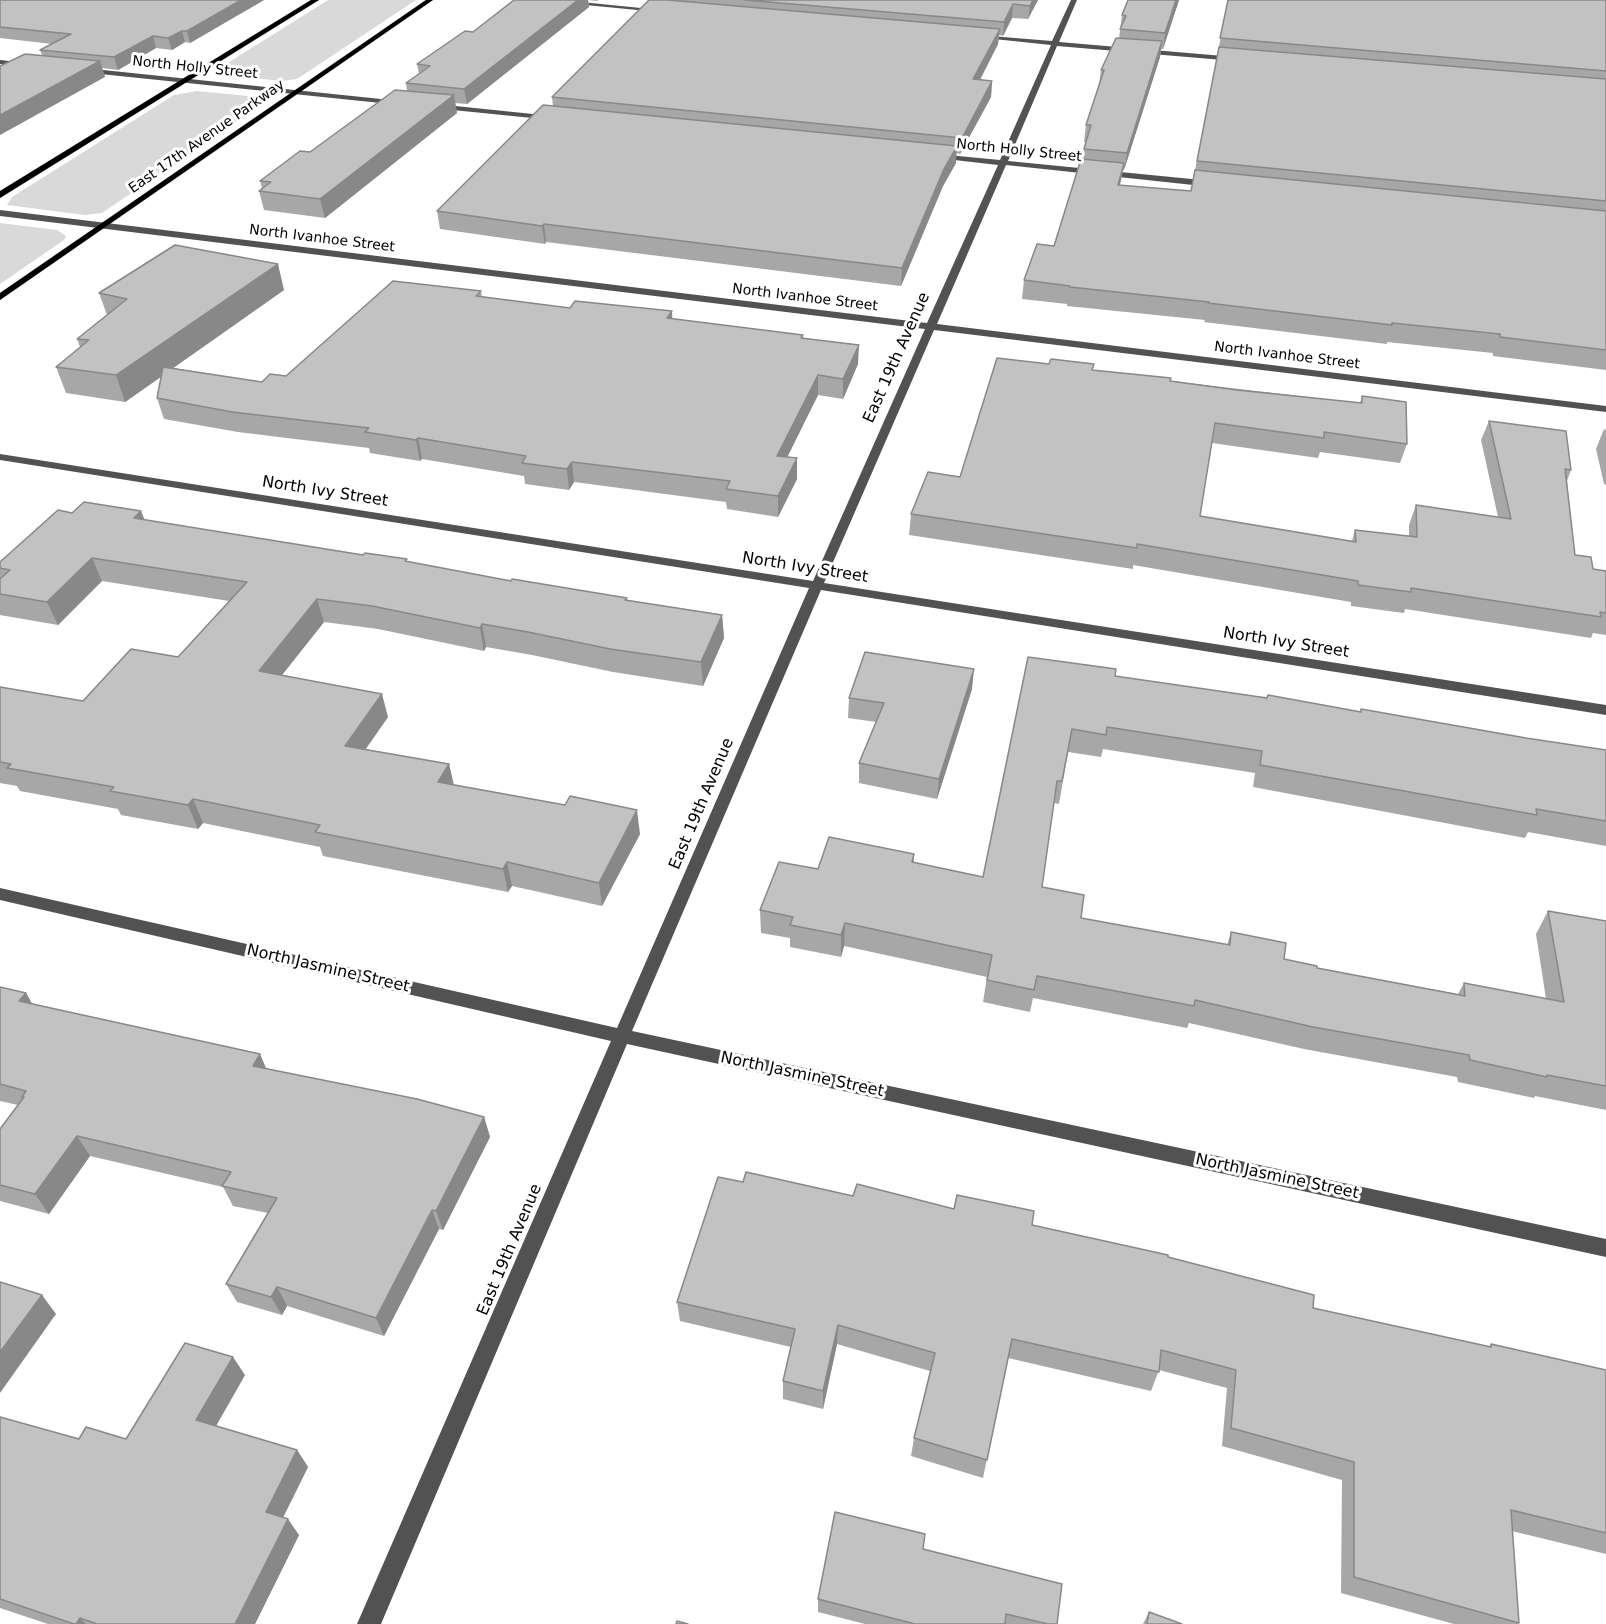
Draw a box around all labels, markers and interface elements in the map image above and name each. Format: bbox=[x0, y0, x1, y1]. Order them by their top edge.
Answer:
street label: North Holly Street bbox=[132, 53, 258, 83]
street label: East 17th Avenue Parkway bbox=[126, 77, 288, 197]
street label: North Holly Street bbox=[956, 136, 1082, 166]
street label: North Ivanhoe Street bbox=[248, 222, 396, 256]
street label: North Ivanhoe Street bbox=[731, 281, 879, 315]
street label: East 19th Avenue bbox=[860, 290, 934, 426]
street label: North Ivanhoe Street bbox=[1213, 339, 1361, 373]
street label: North Ivy Street bbox=[261, 473, 389, 511]
street label: North Ivy Street bbox=[741, 549, 869, 587]
street label: North Ivy Street bbox=[1222, 624, 1350, 662]
street label: East 19th Avenue bbox=[666, 735, 738, 873]
street label: North Jasmine Street bbox=[245, 941, 411, 997]
street label: North Jasmine Street bbox=[719, 1048, 885, 1102]
street label: North Jasmine Street bbox=[1194, 1150, 1360, 1204]
street label: East 19th Avenue bbox=[474, 1181, 546, 1319]

